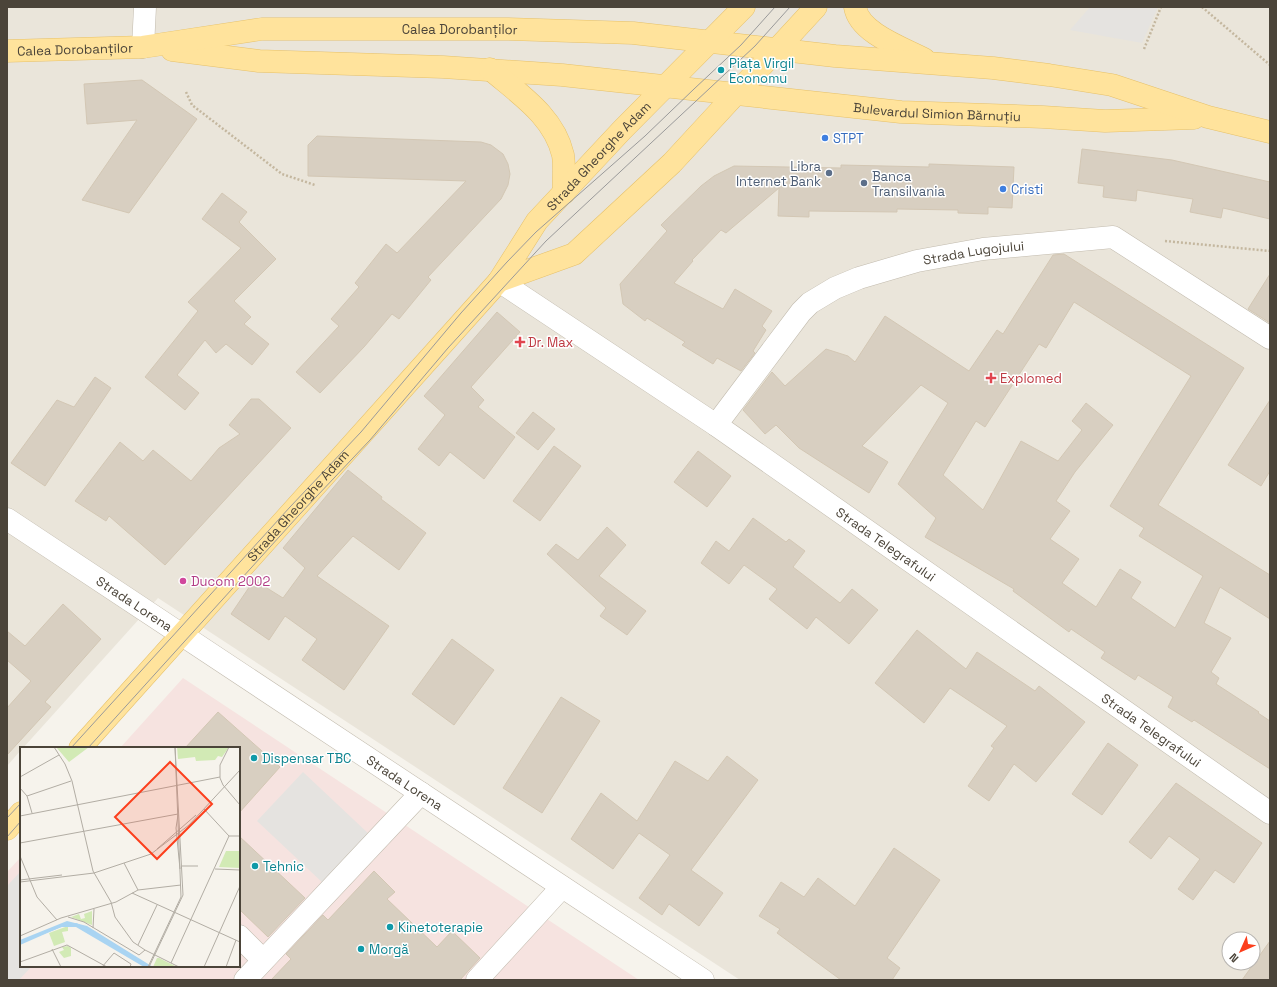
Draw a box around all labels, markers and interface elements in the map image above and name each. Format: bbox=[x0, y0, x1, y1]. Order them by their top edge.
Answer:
street label: Calea Dorobanților bbox=[402, 20, 518, 38]
street label: Calea Dorobanților bbox=[17, 39, 133, 59]
place label: Piața Virgil Economu bbox=[729, 55, 794, 87]
marker: Piața Virgil Economu bbox=[716, 65, 726, 75]
street label: Strada Gheorghe Adam bbox=[543, 97, 654, 214]
street label: Bulevardul Simion Bărnuțiu bbox=[852, 98, 1021, 125]
place label: STPT bbox=[833, 130, 864, 147]
marker: STPT bbox=[820, 133, 830, 143]
place label: Libra Internet Bank bbox=[736, 158, 822, 190]
marker: Libra Internet Bank bbox=[824, 168, 834, 178]
place label: Banca Transilvania bbox=[872, 168, 945, 200]
marker: Banca Transilvania bbox=[859, 178, 869, 188]
place label: Cristi bbox=[1011, 181, 1043, 198]
marker: Cristi bbox=[998, 184, 1008, 194]
street label: Strada Lugojului bbox=[922, 237, 1025, 268]
place label: Dr. Max bbox=[528, 334, 574, 351]
marker: Dr. Max bbox=[515, 337, 525, 347]
place label: Explomed bbox=[1000, 370, 1062, 387]
marker: Explomed bbox=[985, 372, 997, 384]
street label: Strada Gheorghe Adam bbox=[243, 446, 352, 565]
street label: Strada Telegrafului bbox=[833, 503, 939, 585]
street label: Strada Lorena bbox=[93, 572, 176, 635]
place label: Ducom 2002 bbox=[191, 573, 270, 590]
marker: Ducom 2002 bbox=[178, 576, 188, 586]
street label: Strada Telegrafului bbox=[1098, 689, 1205, 771]
inset map bbox=[20, 747, 240, 967]
place label: Dispensar TBC bbox=[262, 750, 351, 767]
street label: Strada Lorena bbox=[363, 751, 447, 814]
marker: Dispensar TBC bbox=[249, 753, 259, 763]
place label: Tehnic bbox=[263, 858, 304, 875]
marker: Tehnic bbox=[250, 861, 260, 871]
place label: Kinetoterapie bbox=[398, 919, 483, 936]
marker: Kinetoterapie bbox=[385, 922, 395, 932]
north arrow bbox=[1221, 931, 1261, 971]
place label: Morgă bbox=[369, 941, 409, 958]
marker: Morgă bbox=[356, 944, 366, 954]
text: N bbox=[1226, 951, 1241, 966]

